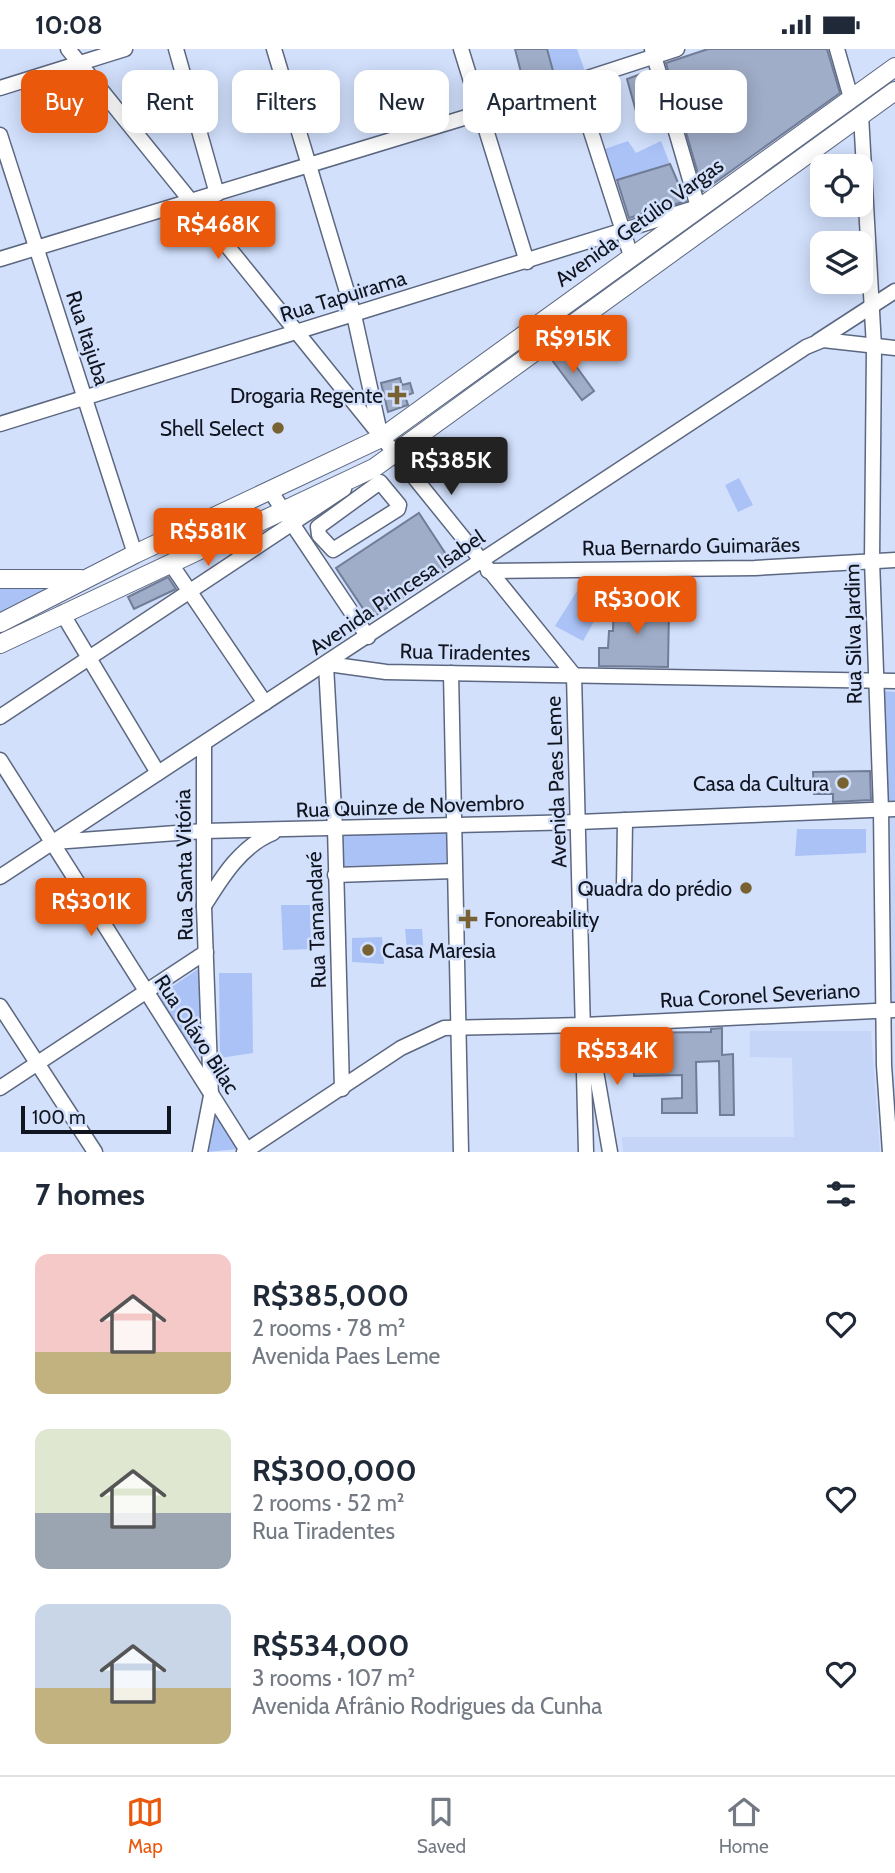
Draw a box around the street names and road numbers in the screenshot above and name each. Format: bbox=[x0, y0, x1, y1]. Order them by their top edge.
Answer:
street label: Avenida Getúlio Vargas bbox=[550, 152, 728, 291]
street label: Rua Tapuirama bbox=[277, 265, 409, 327]
street label: Rua Itajuba bbox=[60, 288, 115, 389]
street label: Avenida Princesa Isabel bbox=[305, 524, 489, 660]
street label: Rua Bernardo Guimarães bbox=[582, 532, 801, 560]
street label: Rua Silva Jardim bbox=[839, 563, 867, 705]
street label: Rua Tiradentes bbox=[399, 638, 531, 666]
street label: Avenida Paes Leme bbox=[540, 695, 571, 868]
street label: Rua Santa Vitória bbox=[170, 789, 198, 941]
street label: Rua Quinze de Novembro bbox=[295, 790, 525, 822]
street label: Rua Tamandaré bbox=[301, 851, 331, 989]
street label: Rua Olávo Bilac bbox=[149, 970, 245, 1098]
street label: Rua Coronel Severiano bbox=[659, 977, 861, 1013]

